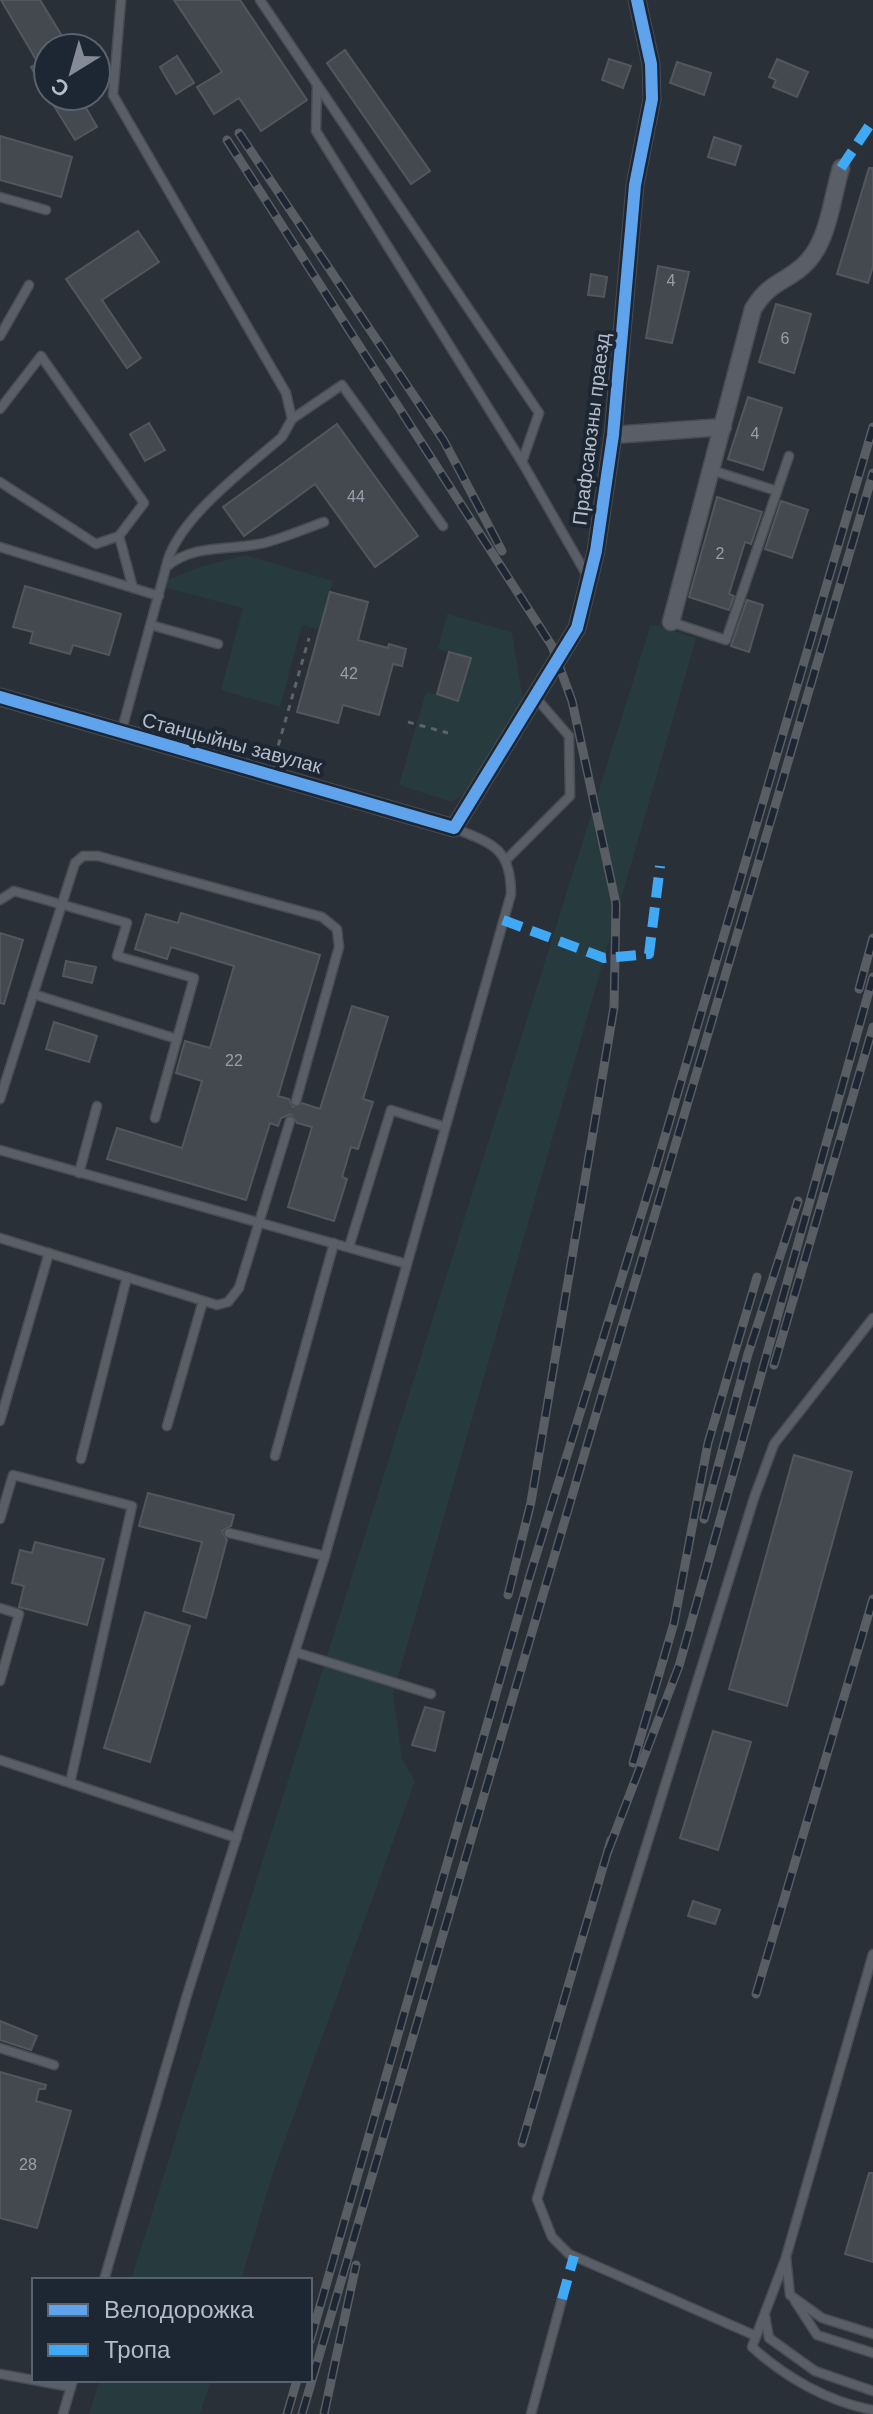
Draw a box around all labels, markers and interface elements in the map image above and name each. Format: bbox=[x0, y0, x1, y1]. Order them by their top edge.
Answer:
north arrow bbox=[32, 32, 112, 112]
text: С bbox=[46, 73, 74, 102]
house number: 4 bbox=[667, 272, 676, 289]
house number: 6 bbox=[781, 330, 790, 347]
street label: Прафсаюзны праезд bbox=[568, 331, 614, 526]
house number: 4 bbox=[751, 425, 760, 442]
house number: 44 bbox=[347, 488, 365, 505]
house number: 2 bbox=[716, 545, 725, 562]
house number: 42 bbox=[340, 665, 358, 682]
street label: Станцыйны завулак bbox=[140, 708, 324, 778]
house number: 22 bbox=[225, 1052, 243, 1069]
house number: 28 bbox=[19, 2156, 37, 2173]
legend bbox=[32, 2278, 312, 2382]
text: Велодорожка bbox=[104, 2296, 255, 2323]
text: Тропа bbox=[104, 2336, 171, 2363]

